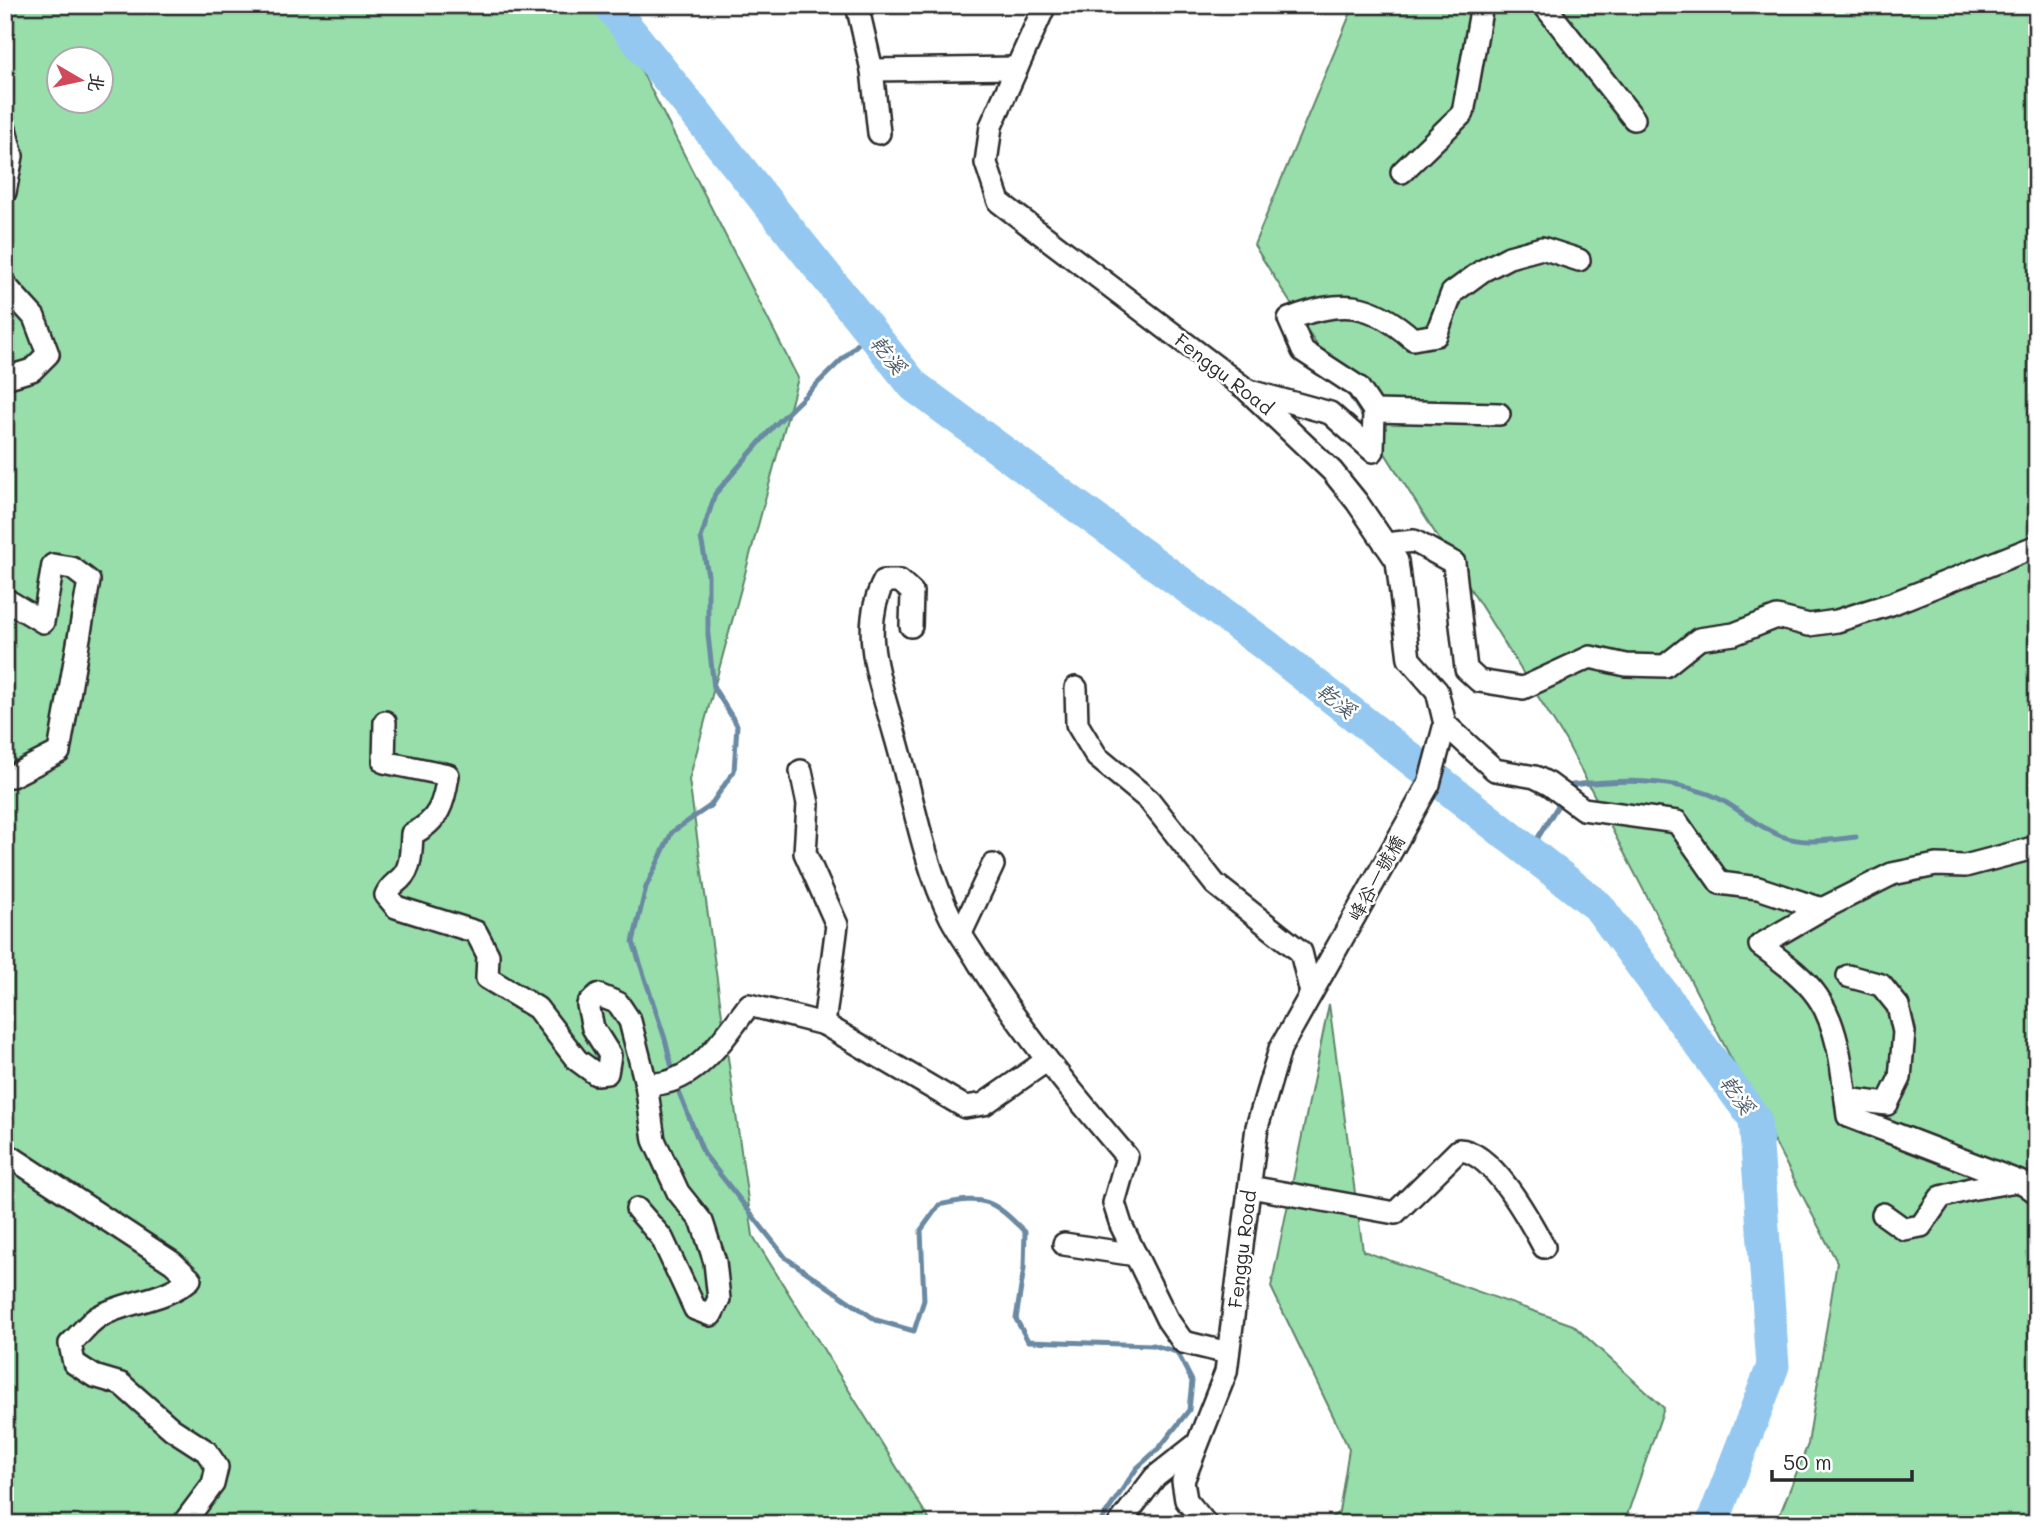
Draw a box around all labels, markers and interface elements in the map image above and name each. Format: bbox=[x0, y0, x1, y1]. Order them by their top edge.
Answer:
north arrow bbox=[46, 46, 116, 116]
text: 北 bbox=[83, 71, 111, 94]
street label: Fenggu Road bbox=[1170, 327, 1279, 420]
water label: 乾溪 bbox=[865, 329, 914, 380]
water label: 乾溪 bbox=[1312, 676, 1363, 724]
street label: 峰谷一號橋 bbox=[1342, 830, 1410, 925]
water label: 乾溪 bbox=[1715, 1069, 1762, 1120]
street label: Fenggu Road bbox=[1222, 1188, 1261, 1309]
scale bar bbox=[1772, 1438, 1912, 1482]
text: 50 m bbox=[1783, 1448, 1832, 1475]

